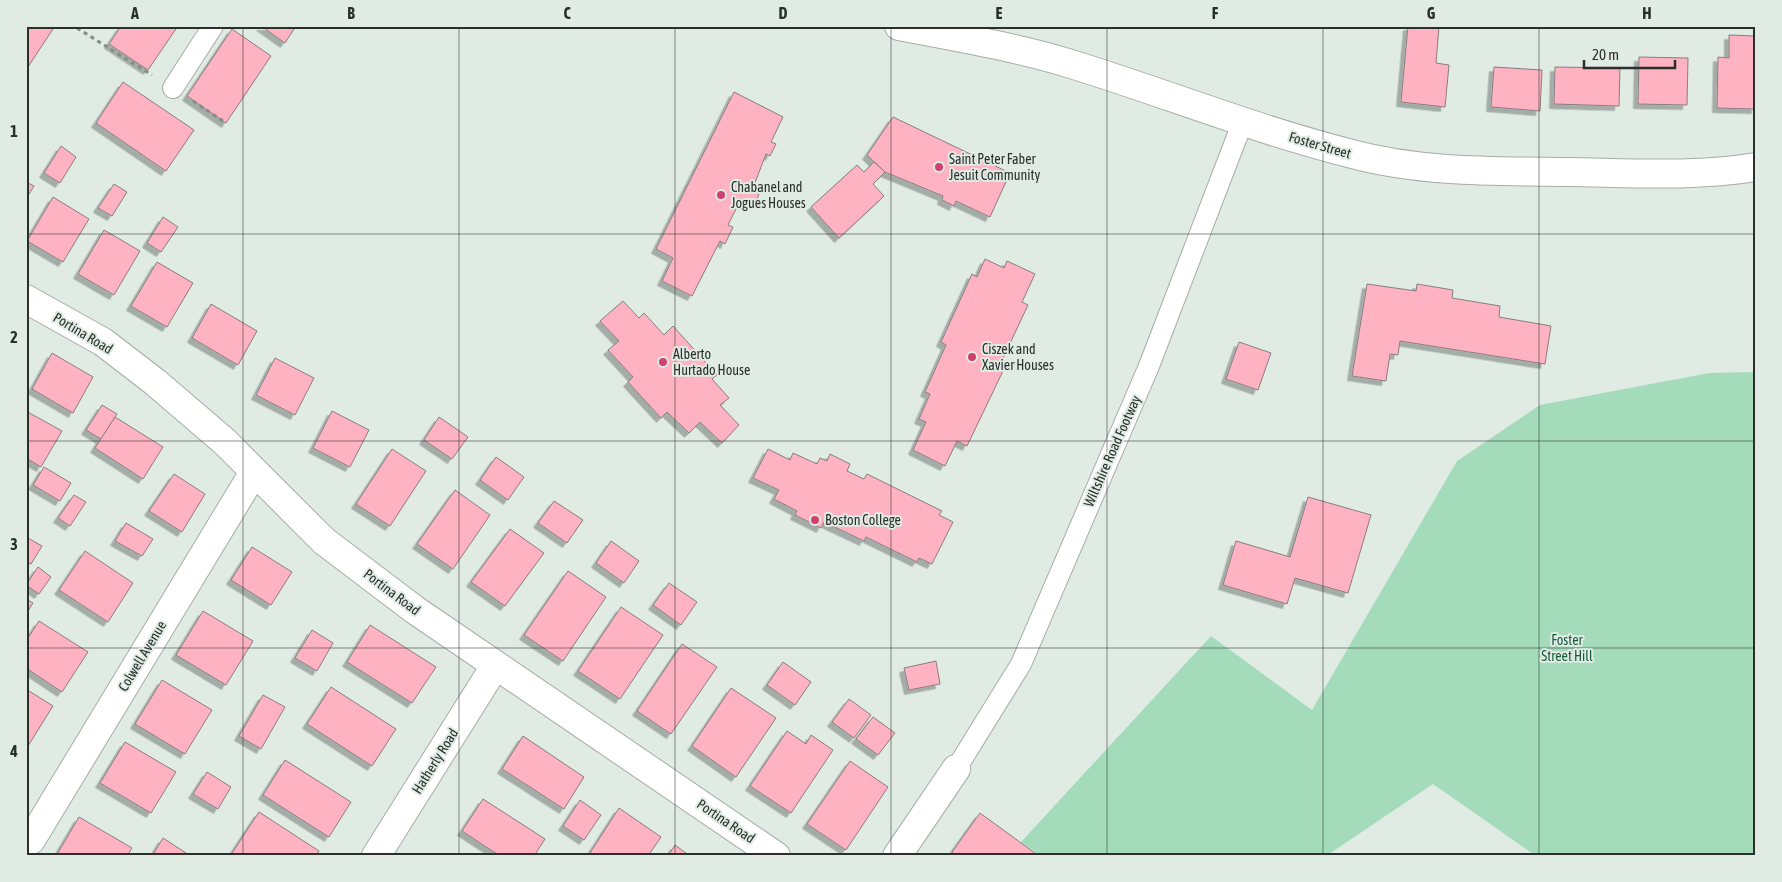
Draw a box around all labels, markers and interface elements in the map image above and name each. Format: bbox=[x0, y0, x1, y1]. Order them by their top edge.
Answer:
text: A bbox=[130, 4, 139, 22]
text: B bbox=[347, 4, 355, 22]
text: C bbox=[563, 4, 571, 22]
text: D bbox=[779, 4, 788, 22]
text: E bbox=[996, 4, 1003, 22]
text: F bbox=[1212, 4, 1219, 22]
text: G bbox=[1427, 4, 1436, 22]
text: H bbox=[1642, 4, 1652, 22]
scale bar bbox=[1584, 38, 1676, 70]
text: 20 m bbox=[1592, 46, 1619, 63]
text: 1 bbox=[10, 122, 18, 140]
street label: Foster Street bbox=[1287, 129, 1353, 161]
place label: Saint Peter Faber Jesuit Community bbox=[949, 151, 1041, 183]
marker: Saint Peter Faber Jesuit Community bbox=[933, 161, 945, 173]
place label: Chabanel and Jogues Houses bbox=[731, 179, 806, 211]
marker: Chabanel and Jogues Houses bbox=[715, 189, 727, 201]
street label: Portina Road bbox=[50, 309, 116, 357]
text: 2 bbox=[10, 328, 18, 346]
place label: Ciszek and Xavier Houses bbox=[982, 341, 1054, 373]
place label: Alberto Hurtado House bbox=[673, 346, 750, 378]
marker: Ciszek and Xavier Houses bbox=[966, 351, 978, 363]
marker: Alberto Hurtado House bbox=[657, 356, 669, 368]
street label: Wiltshire Road Footway bbox=[1080, 393, 1144, 509]
place label: Boston College bbox=[825, 512, 901, 528]
marker: Boston College bbox=[809, 514, 821, 526]
text: 3 bbox=[10, 535, 18, 553]
street label: Portina Road bbox=[361, 566, 423, 618]
street label: Colwell Avenue bbox=[115, 618, 169, 694]
park label: Foster Street Hill bbox=[1541, 632, 1593, 664]
street label: Hatherly Road bbox=[409, 725, 461, 797]
text: 4 bbox=[9, 742, 18, 760]
street label: Portina Road bbox=[694, 796, 758, 846]

